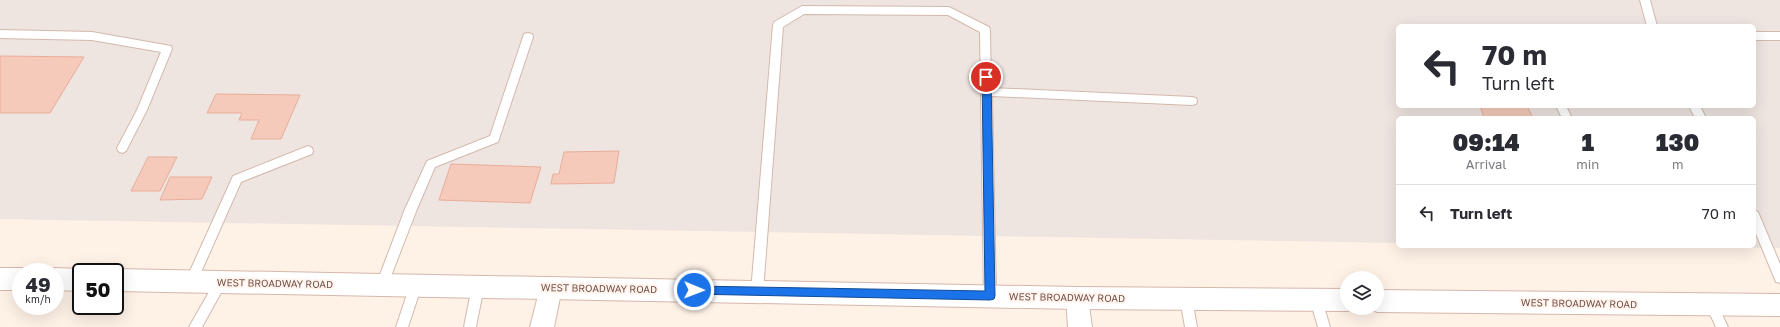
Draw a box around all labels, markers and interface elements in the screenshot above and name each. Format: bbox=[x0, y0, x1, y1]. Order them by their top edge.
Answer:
text: 70 m bbox=[1482, 38, 1547, 71]
icon: left bbox=[1416, 40, 1468, 92]
pin bbox=[969, 60, 1003, 94]
icon: arrive bbox=[975, 66, 997, 88]
text: Turn left bbox=[1482, 72, 1555, 94]
text: 09:14 bbox=[1453, 127, 1520, 156]
text: 1 bbox=[1581, 127, 1594, 156]
text: 130 bbox=[1656, 127, 1699, 156]
text: Arrival bbox=[1466, 156, 1507, 172]
text: min bbox=[1576, 156, 1599, 172]
text: m bbox=[1672, 156, 1683, 172]
icon: left bbox=[1416, 202, 1438, 224]
text: Turn left bbox=[1450, 204, 1512, 222]
text: 70 m bbox=[1702, 204, 1736, 222]
speed limit sign: 50 bbox=[72, 263, 124, 315]
position arrow bbox=[673, 269, 715, 311]
map controls bbox=[1340, 271, 1384, 315]
button: layers bbox=[1340, 271, 1384, 315]
text: 49 bbox=[25, 272, 51, 296]
street label: WEST BROADWAY ROAD bbox=[217, 276, 333, 290]
street label: WEST BROADWAY ROAD bbox=[541, 281, 657, 295]
street label: WEST BROADWAY ROAD bbox=[1009, 290, 1125, 304]
text: km/h bbox=[25, 293, 51, 305]
street label: WEST BROADWAY ROAD bbox=[1521, 296, 1637, 310]

